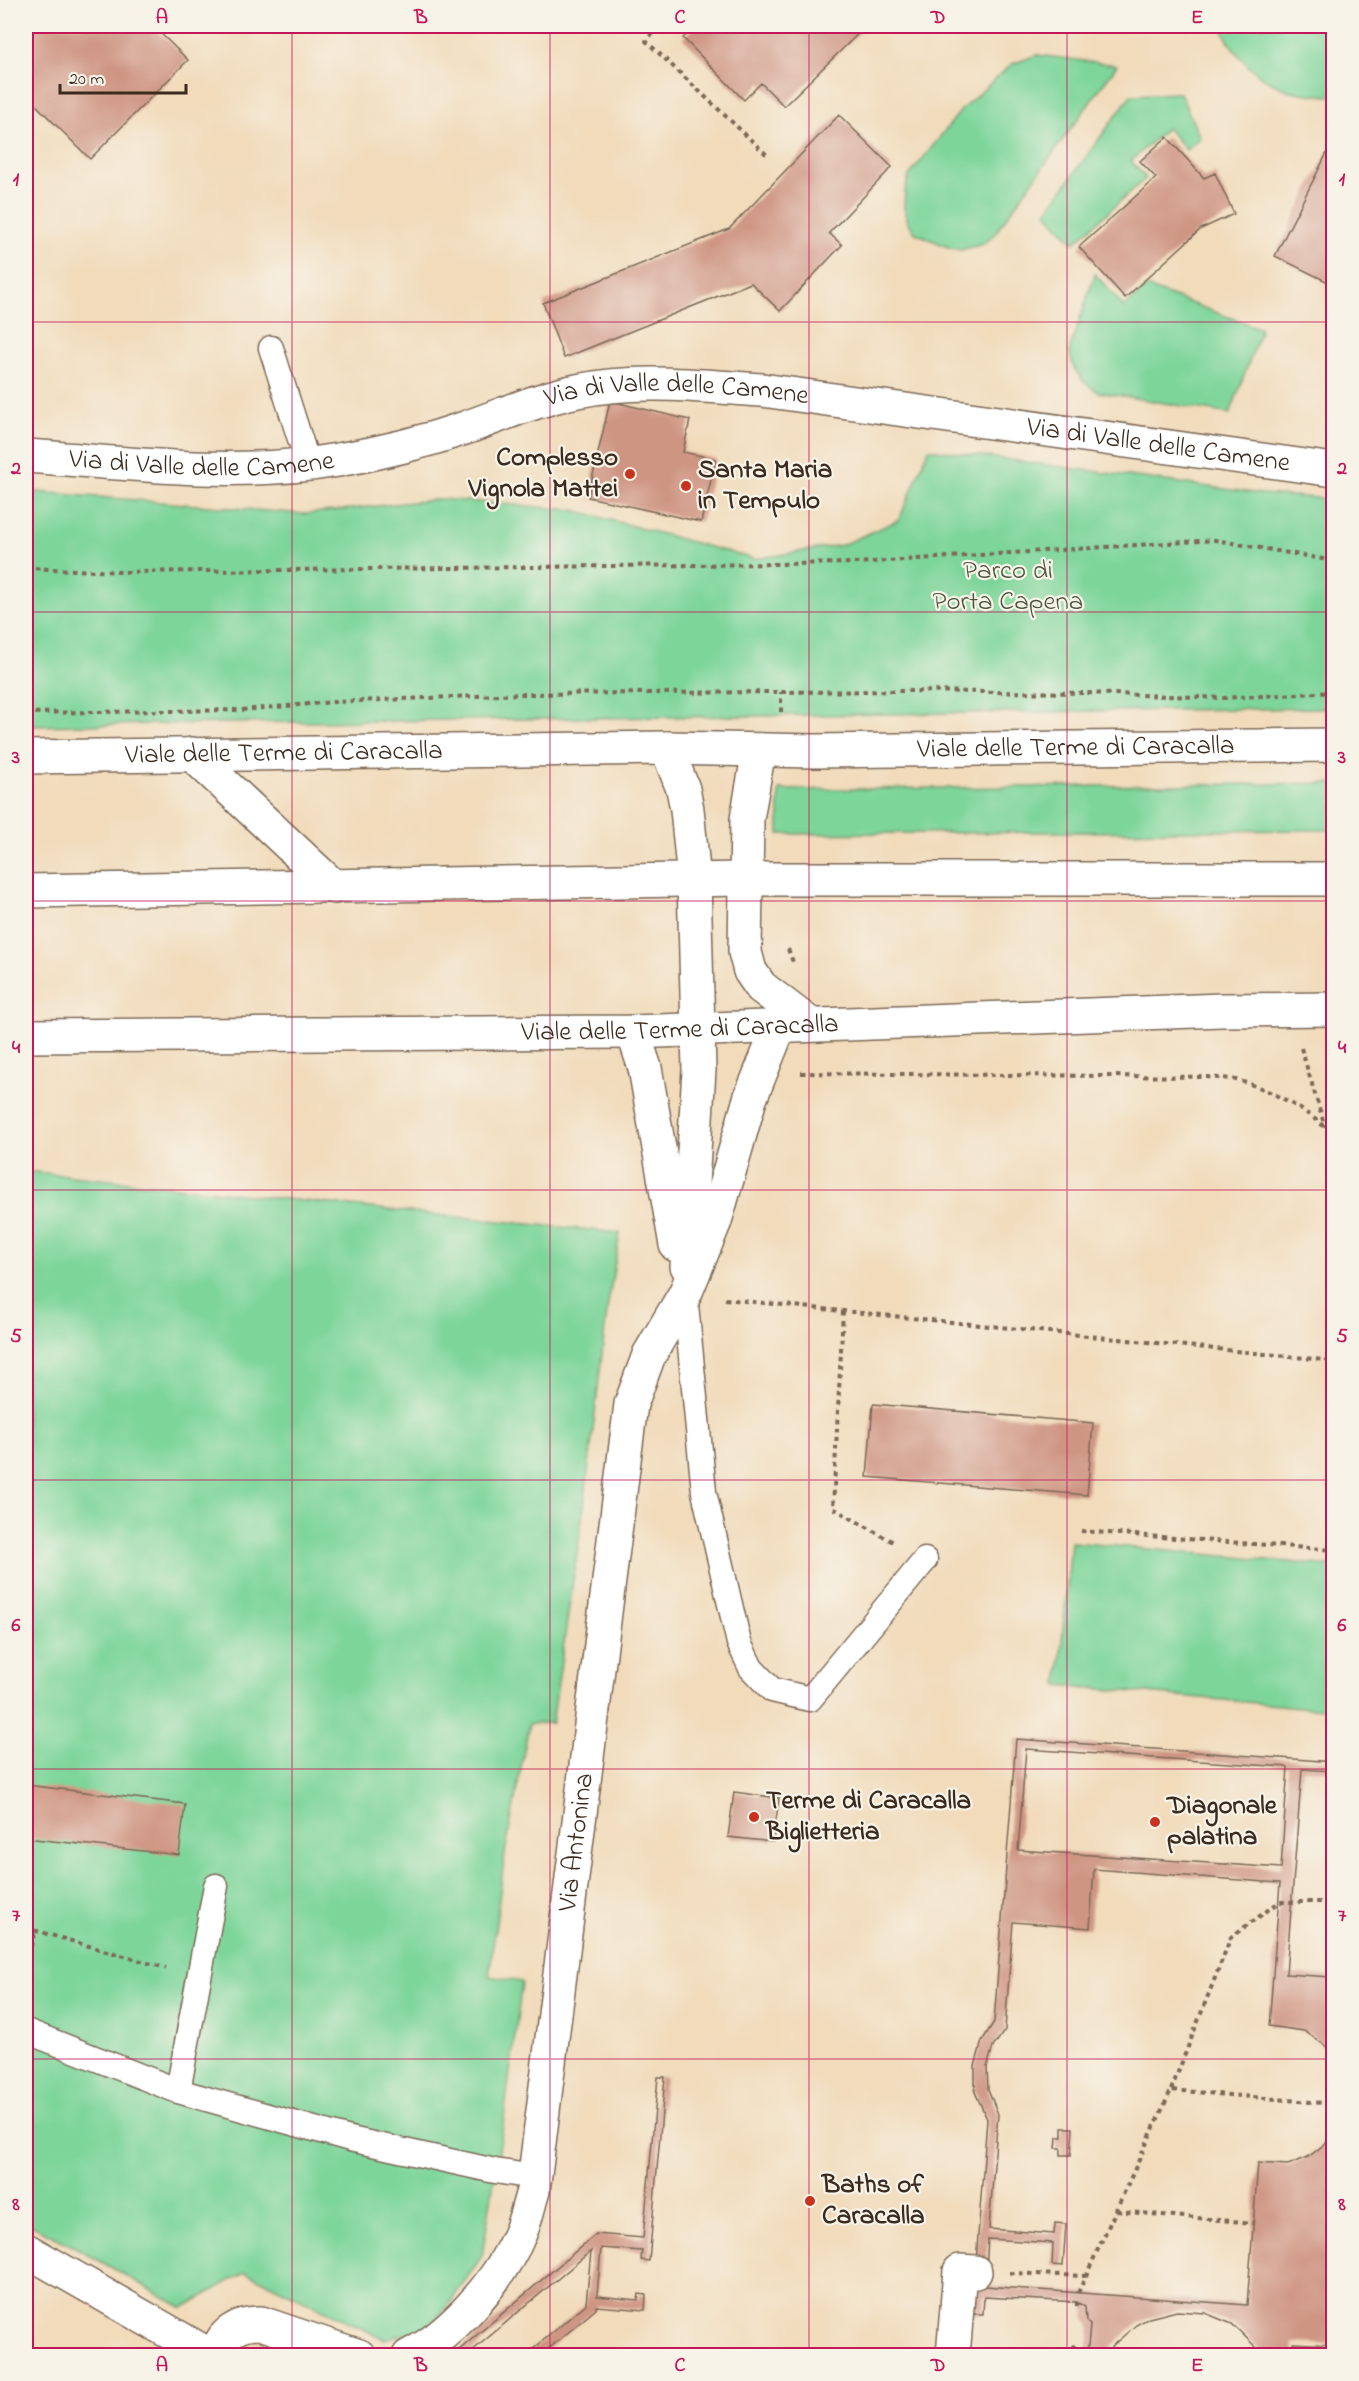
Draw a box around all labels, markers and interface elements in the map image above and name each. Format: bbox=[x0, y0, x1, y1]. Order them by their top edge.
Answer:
text: A bbox=[156, 4, 168, 33]
text: B bbox=[413, 4, 428, 33]
text: C bbox=[675, 4, 686, 33]
text: D bbox=[930, 4, 945, 33]
text: E bbox=[1191, 4, 1203, 33]
scale bar bbox=[60, 57, 186, 95]
text: 20 m bbox=[69, 67, 104, 93]
text: 1 bbox=[13, 166, 20, 195]
text: 1 bbox=[1339, 166, 1346, 195]
street label: Via di Valle delle Camene bbox=[539, 364, 812, 418]
street label: Via di Valle delle Camene bbox=[1023, 408, 1293, 483]
place label: Complesso Vignola Mattei bbox=[467, 439, 618, 510]
street label: Via di Valle delle Camene bbox=[66, 440, 338, 488]
place label: Santa Maria in Tempulo bbox=[698, 451, 832, 521]
text: 2 bbox=[10, 455, 21, 484]
text: 2 bbox=[1336, 455, 1347, 484]
marker: Complesso Vignola Mattei bbox=[623, 467, 637, 481]
marker: Santa Maria in Tempulo bbox=[679, 479, 693, 493]
park label: Parco di Porta Capena bbox=[933, 552, 1083, 622]
street label: Viale delle Terme di Caracalla bbox=[916, 727, 1235, 769]
street label: Viale delle Terme di Caracalla bbox=[124, 732, 443, 775]
text: 3 bbox=[11, 744, 20, 773]
text: 3 bbox=[1337, 744, 1346, 773]
street label: Viale delle Terme di Caracalla bbox=[520, 1005, 839, 1052]
text: 4 bbox=[12, 1034, 21, 1063]
text: 4 bbox=[1338, 1034, 1347, 1063]
text: 5 bbox=[10, 1323, 22, 1352]
text: 5 bbox=[1336, 1323, 1348, 1352]
text: 6 bbox=[12, 1612, 21, 1641]
text: 6 bbox=[1338, 1612, 1347, 1641]
street label: Via Antonina bbox=[548, 1771, 604, 1915]
place label: Terme di Caracalla Biglietteria bbox=[764, 1782, 971, 1853]
place label: Diagonale palatina bbox=[1165, 1787, 1278, 1857]
marker: Terme di Caracalla Biglietteria bbox=[747, 1810, 761, 1824]
marker: Diagonale palatina bbox=[1148, 1815, 1162, 1829]
text: 7 bbox=[12, 1902, 21, 1931]
text: 7 bbox=[1338, 1902, 1347, 1931]
place label: Baths of Caracalla bbox=[820, 2166, 925, 2236]
text: 8 bbox=[11, 2191, 20, 2220]
text: 8 bbox=[1337, 2191, 1346, 2220]
marker: Baths of Caracalla bbox=[803, 2194, 817, 2208]
text: A bbox=[156, 2352, 168, 2381]
text: B bbox=[413, 2352, 428, 2381]
text: C bbox=[675, 2352, 686, 2381]
text: D bbox=[930, 2352, 945, 2381]
text: E bbox=[1191, 2352, 1203, 2381]

